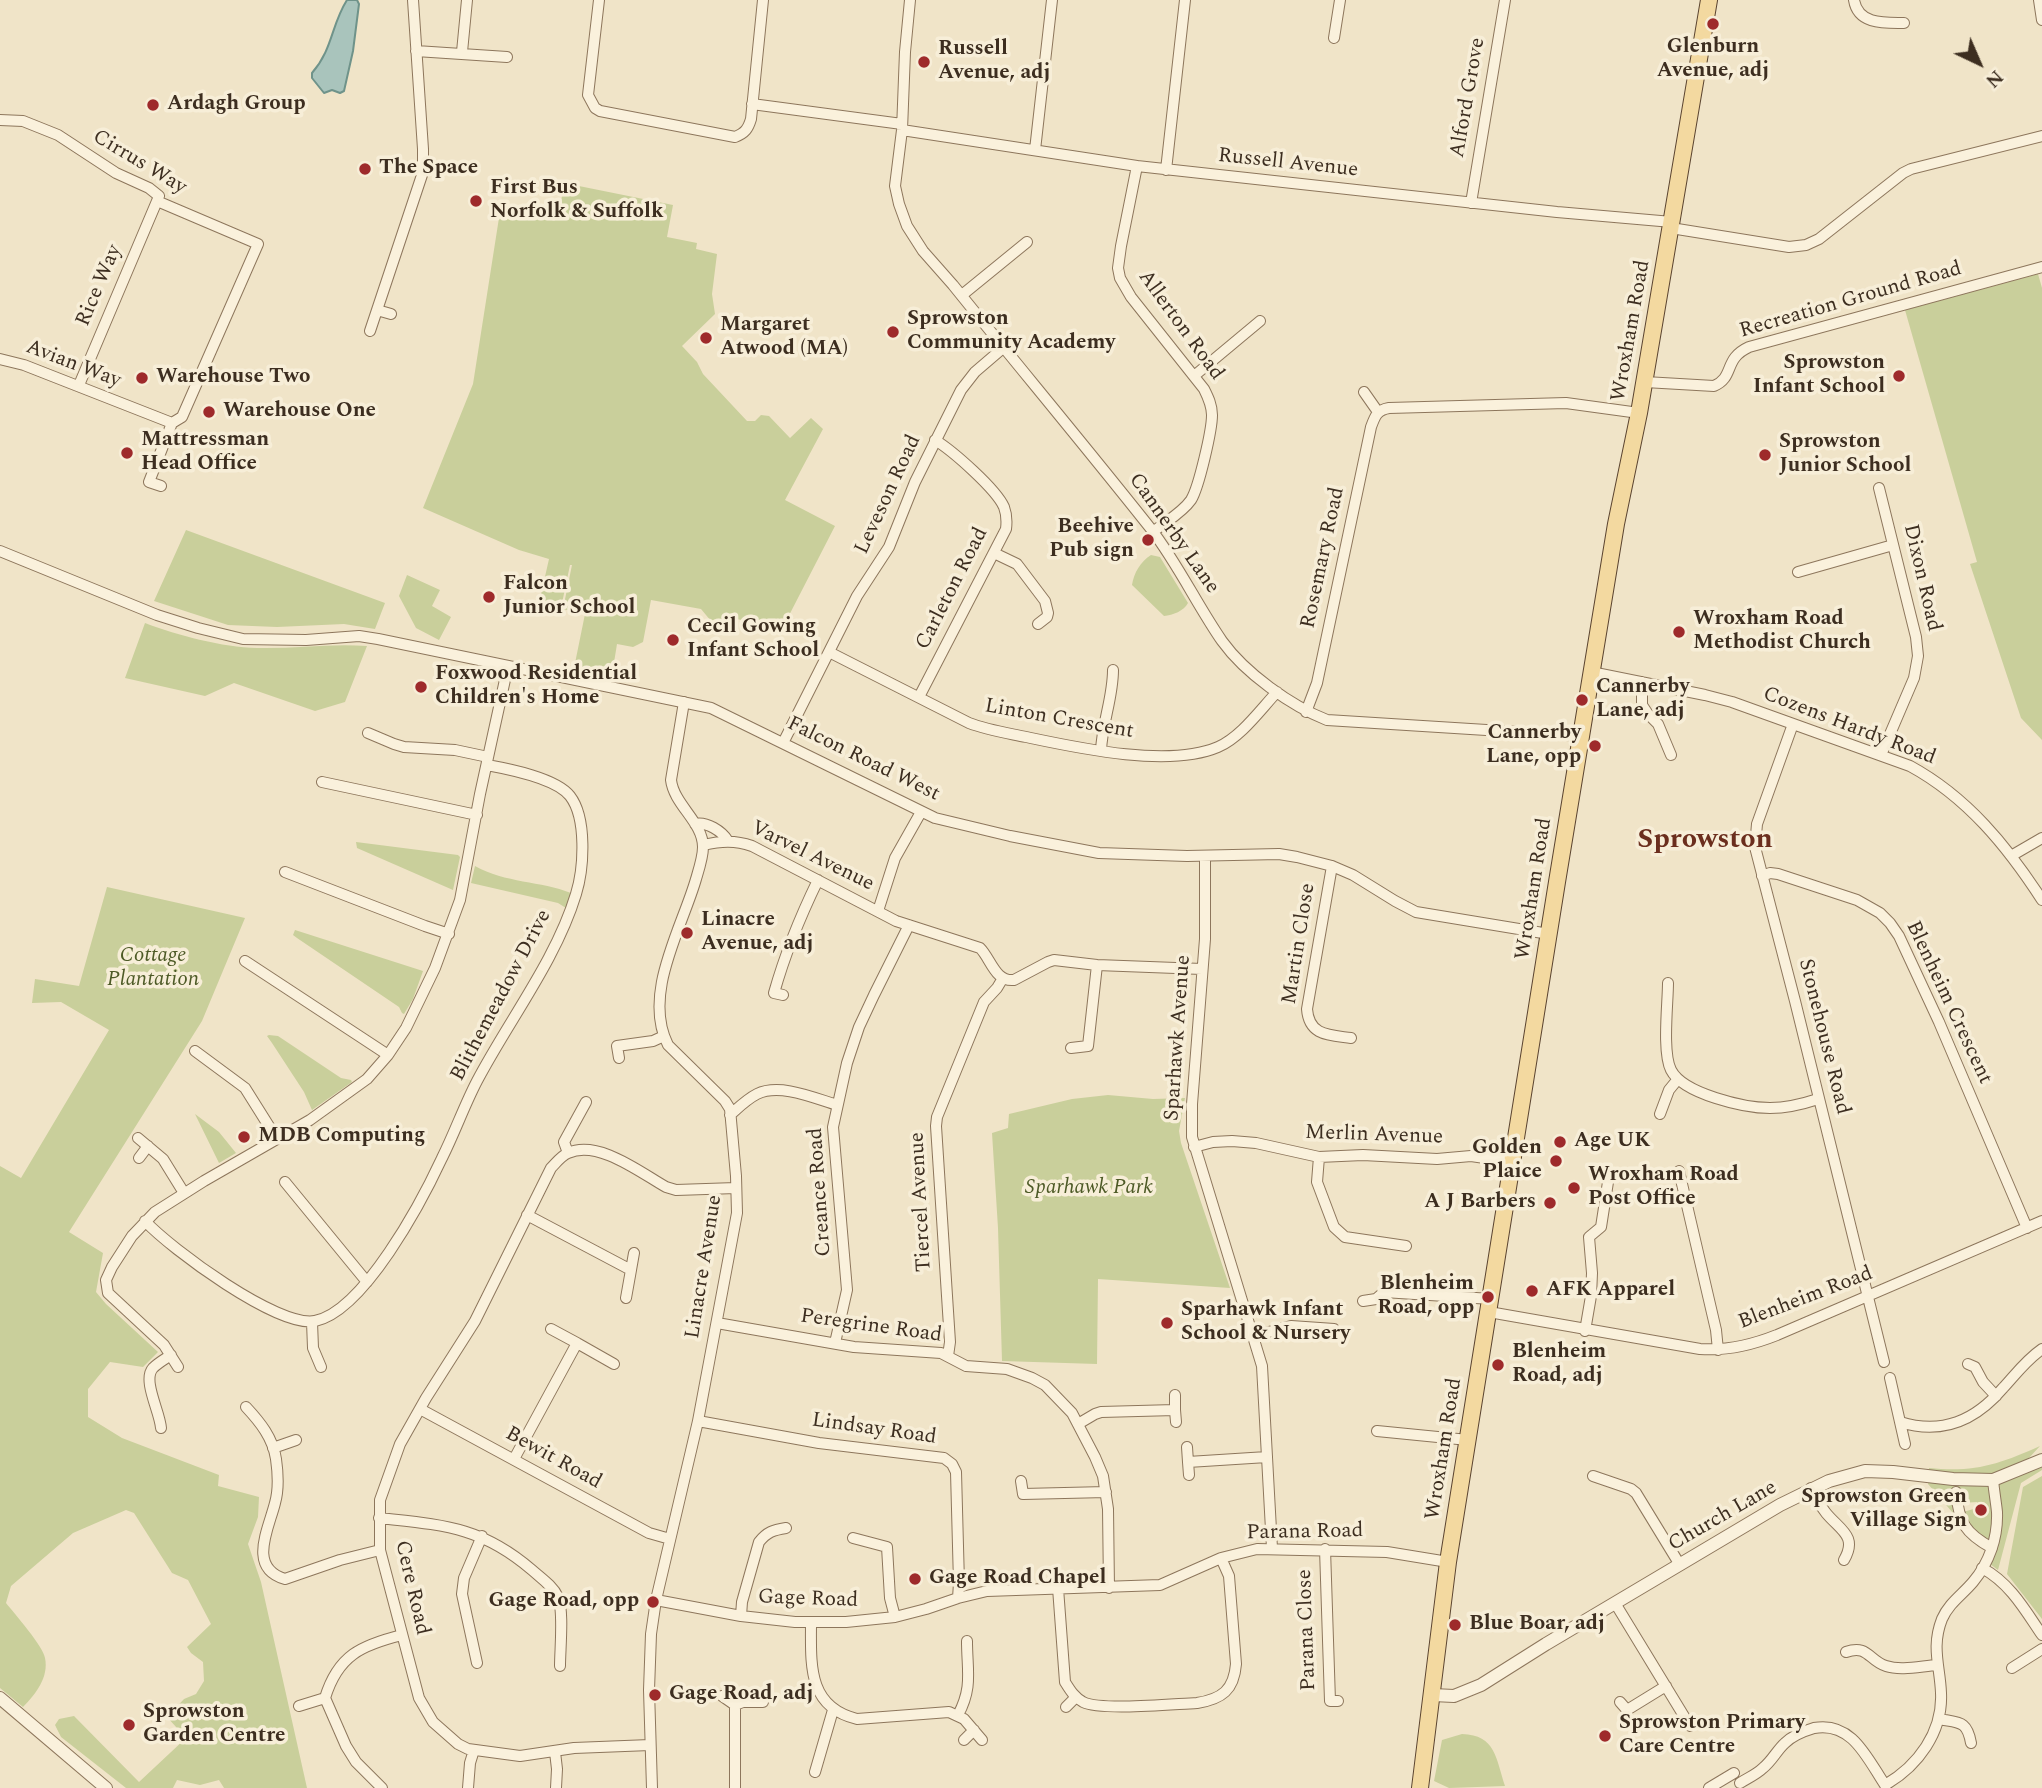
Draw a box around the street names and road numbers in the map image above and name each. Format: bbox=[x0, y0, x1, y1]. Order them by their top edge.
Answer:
street label: Alford Grove bbox=[1446, 36, 1492, 160]
street label: Cirrus Way bbox=[88, 125, 190, 201]
street label: Russell Avenue bbox=[1217, 144, 1359, 184]
street label: Rice Way bbox=[72, 241, 128, 331]
street label: Recreation Ground Road bbox=[1737, 257, 1965, 345]
street label: Wroxham Road bbox=[1607, 258, 1657, 404]
street label: Allerton Road bbox=[1132, 266, 1228, 386]
street label: Avian Way bbox=[22, 335, 124, 395]
street label: Leveson Road bbox=[850, 431, 928, 559]
street label: Cannerby Lane bbox=[1122, 469, 1224, 599]
street label: Rosemary Road bbox=[1297, 485, 1351, 631]
street label: Dixon Road bbox=[1896, 522, 1946, 634]
street label: Carleton Road bbox=[911, 524, 995, 654]
street label: Cozens Hardy Road bbox=[1759, 682, 1939, 772]
street label: Linton Crescent bbox=[982, 694, 1136, 746]
street label: Falcon Road West bbox=[782, 712, 944, 808]
street label: Varvel Avenue bbox=[746, 816, 878, 898]
street label: Wroxham Road bbox=[1511, 816, 1559, 962]
street label: Martin Close bbox=[1278, 882, 1322, 1006]
street label: Blithemeadow Drive bbox=[446, 906, 558, 1086]
street label: Blenheim Crescent bbox=[1899, 917, 1997, 1089]
street label: Sparhawk Avenue bbox=[1161, 954, 1197, 1122]
street label: Stonehouse Road bbox=[1791, 956, 1855, 1118]
street label: Merlin Avenue bbox=[1305, 1121, 1443, 1151]
street label: Creance Road bbox=[804, 1127, 838, 1257]
street label: Tiercel Avenue bbox=[906, 1131, 938, 1273]
street label: Linacre Avenue bbox=[681, 1193, 729, 1341]
street label: Blenheim Road bbox=[1735, 1262, 1877, 1336]
street label: Peregrine Road bbox=[799, 1305, 943, 1349]
street label: Wroxham Road bbox=[1421, 1376, 1469, 1522]
street label: Lindsay Road bbox=[810, 1409, 938, 1451]
street label: Bewit Road bbox=[500, 1422, 606, 1496]
street label: Church Lane bbox=[1664, 1476, 1782, 1558]
street label: Parana Road bbox=[1246, 1519, 1364, 1547]
street label: Cere Road bbox=[388, 1538, 434, 1638]
street label: Parana Close bbox=[1293, 1569, 1323, 1691]
street label: Gage Road bbox=[757, 1586, 859, 1614]

